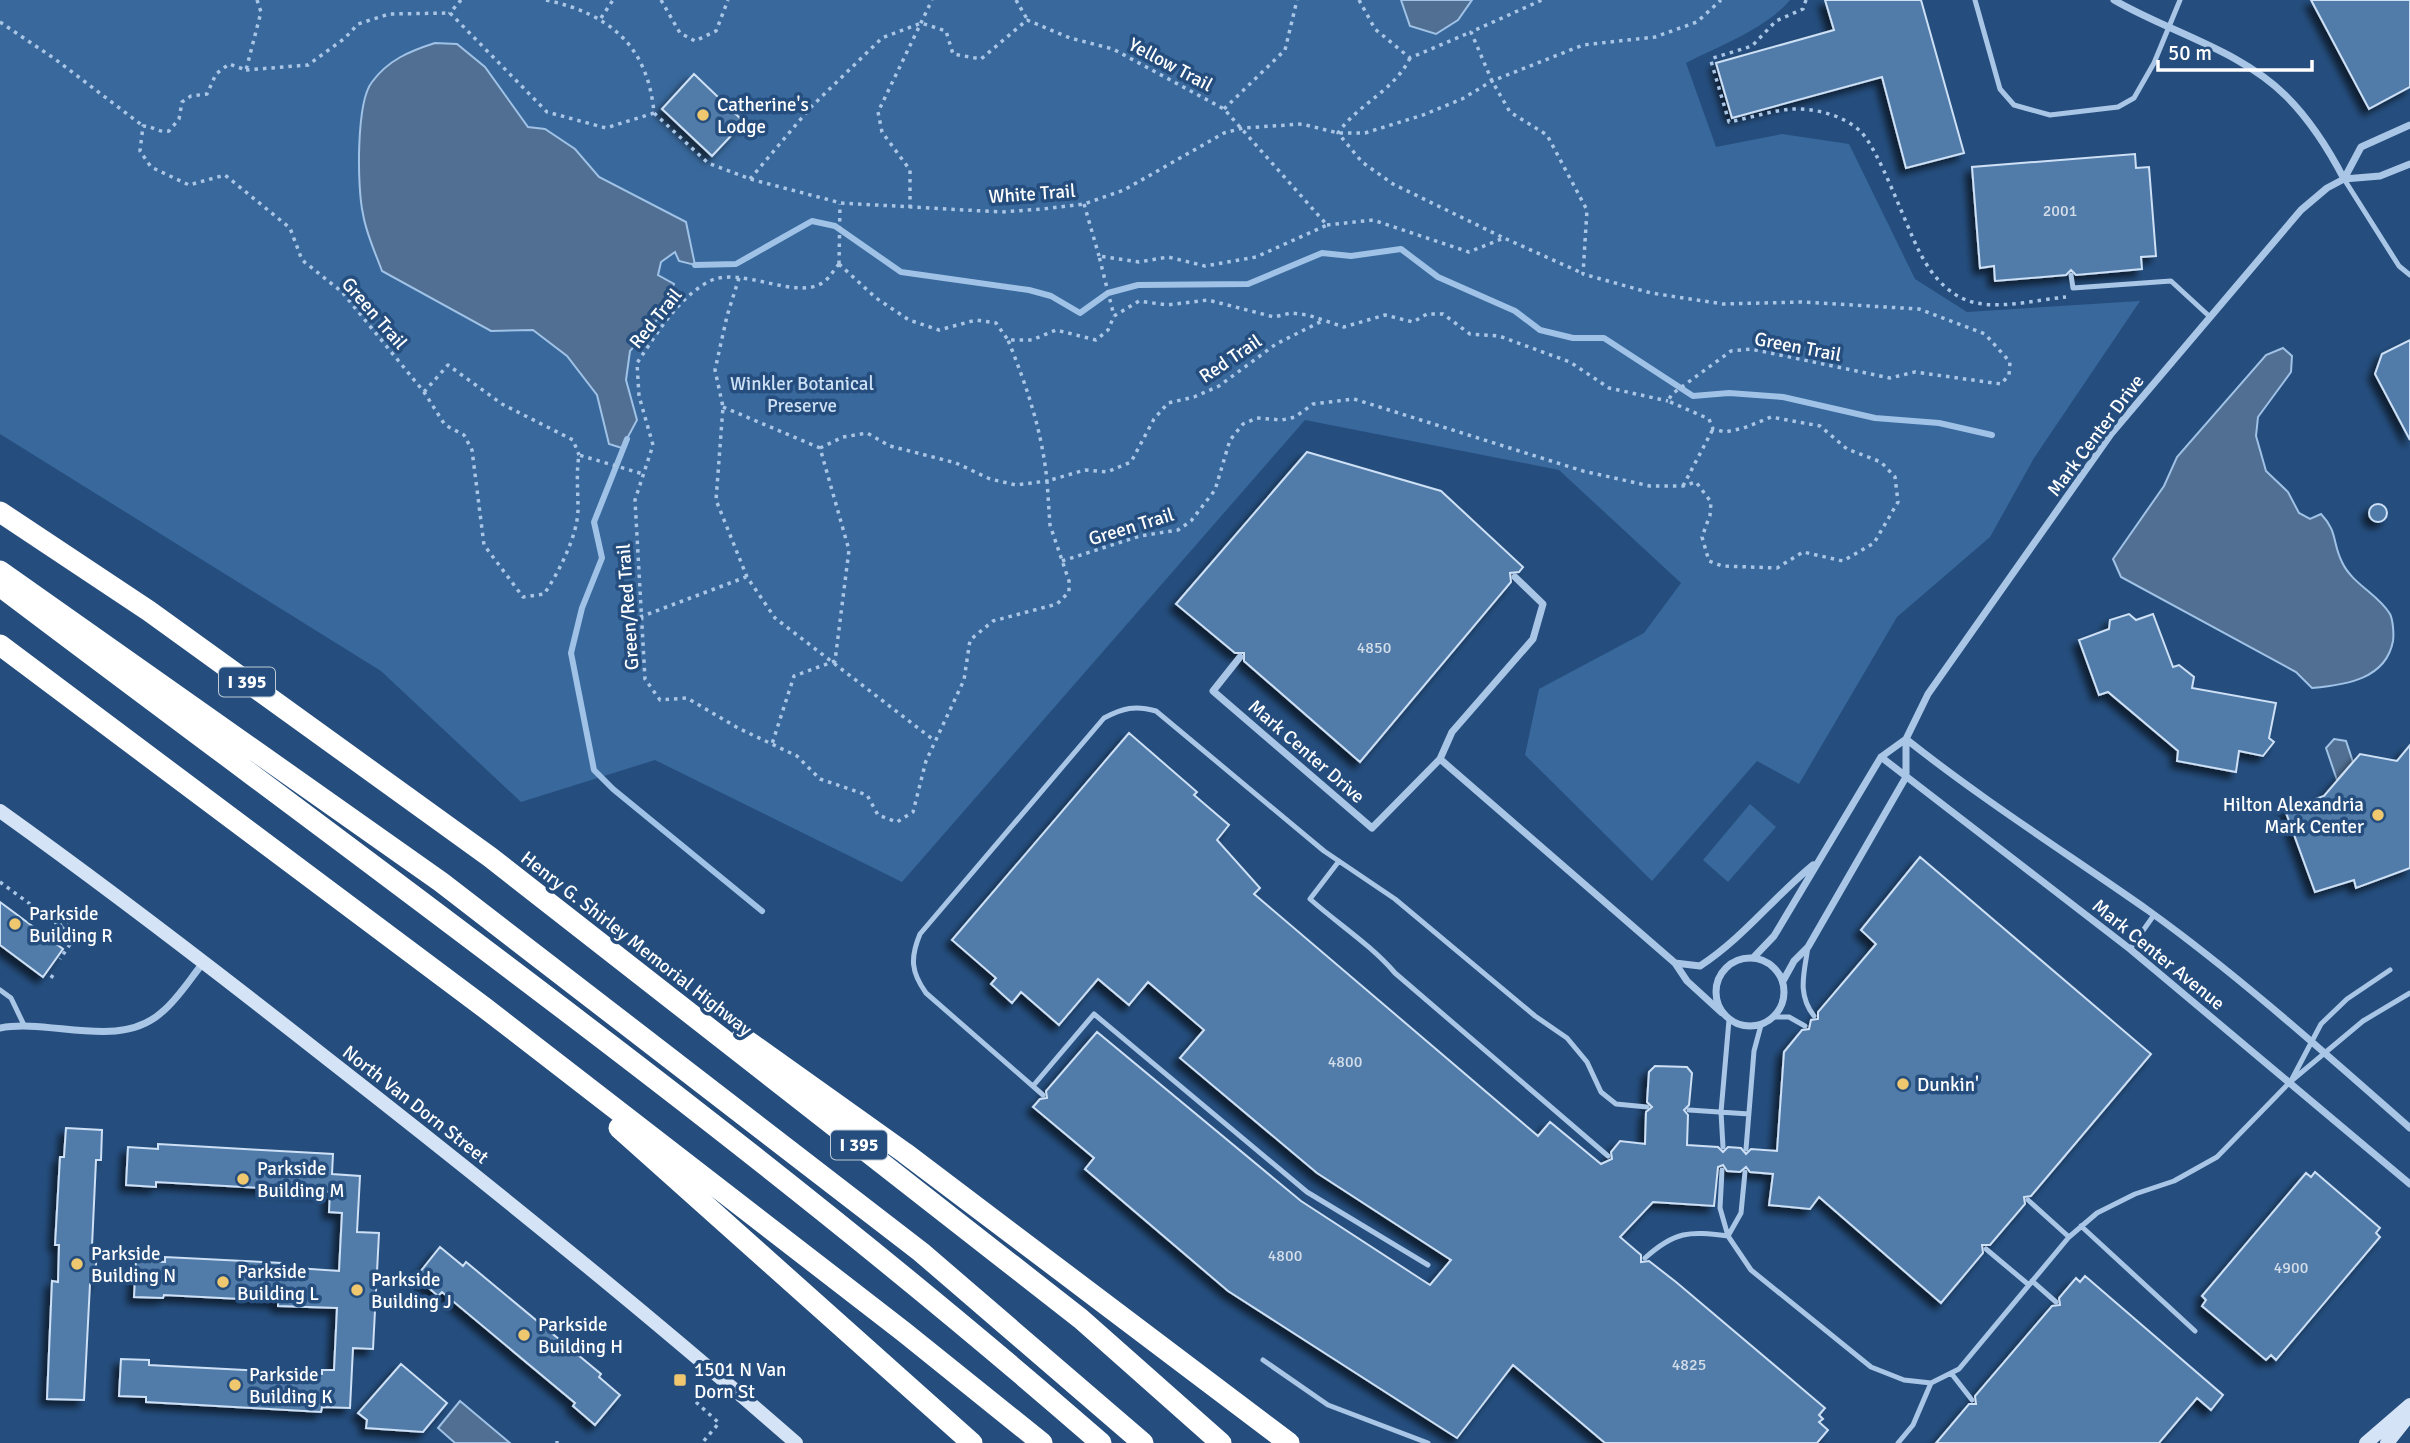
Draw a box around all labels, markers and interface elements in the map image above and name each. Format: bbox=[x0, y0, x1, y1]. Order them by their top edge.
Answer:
scale bar bbox=[2158, 28, 2312, 72]
street label: Yellow Trail bbox=[1124, 33, 1217, 97]
text: 50 m bbox=[2168, 40, 2212, 66]
place label: Catherine's Lodge bbox=[717, 93, 809, 139]
marker: Catherine's Lodge bbox=[695, 107, 711, 123]
street label: White Trail bbox=[988, 179, 1077, 209]
house number: 2001 bbox=[2043, 201, 2077, 221]
street label: Green Trail bbox=[336, 273, 412, 355]
street label: Red Trail bbox=[624, 284, 687, 354]
street label: Green Trail bbox=[1752, 327, 1843, 367]
street label: Red Trail bbox=[1195, 329, 1267, 389]
street label: Mark Center Drive bbox=[2042, 370, 2149, 501]
park label: Winkler Botanical Preserve bbox=[730, 372, 874, 418]
street label: Green Trail bbox=[1086, 503, 1177, 551]
street label: Green/Red Trail bbox=[612, 543, 644, 671]
house number: 4850 bbox=[1357, 638, 1391, 658]
road number: I 395 bbox=[219, 668, 275, 696]
street label: Mark Center Drive bbox=[1243, 695, 1370, 809]
place label: Hilton Alexandria Mark Center bbox=[2223, 793, 2364, 839]
marker: Hilton Alexandria Mark Center bbox=[2370, 807, 2386, 823]
street label: Henry G. Shirley Memorial Highway bbox=[516, 846, 757, 1042]
street label: Mark Center Avenue bbox=[2087, 894, 2229, 1016]
place label: Parkside Building R bbox=[29, 902, 113, 948]
marker: Parkside Building R bbox=[7, 916, 23, 932]
street label: North Van Dorn Street bbox=[337, 1040, 494, 1170]
house number: 4800 bbox=[1328, 1052, 1362, 1072]
place label: Dunkin' bbox=[1917, 1073, 1979, 1097]
marker: Dunkin' bbox=[1895, 1076, 1911, 1092]
road number: I 395 bbox=[831, 1130, 887, 1160]
place label: Parkside Building M bbox=[257, 1157, 345, 1203]
marker: Parkside Building M bbox=[235, 1171, 251, 1187]
place label: Parkside Building N bbox=[91, 1242, 176, 1288]
house number: 4800 bbox=[1268, 1246, 1302, 1266]
marker: Parkside Building N bbox=[69, 1256, 85, 1272]
house number: 4900 bbox=[2274, 1258, 2308, 1278]
place label: Parkside Building L bbox=[237, 1260, 319, 1306]
place label: Parkside Building J bbox=[371, 1268, 452, 1314]
marker: Parkside Building L bbox=[215, 1274, 231, 1290]
marker: Parkside Building J bbox=[349, 1282, 365, 1298]
place label: Parkside Building H bbox=[538, 1313, 623, 1359]
marker: Parkside Building H bbox=[516, 1327, 532, 1343]
house number: 4825 bbox=[1672, 1355, 1706, 1375]
place label: 1501 N Van Dorn St bbox=[694, 1358, 786, 1404]
place label: Parkside Building K bbox=[249, 1363, 333, 1409]
marker: 1501 N Van Dorn St bbox=[672, 1372, 688, 1388]
marker: Parkside Building K bbox=[227, 1377, 243, 1393]

